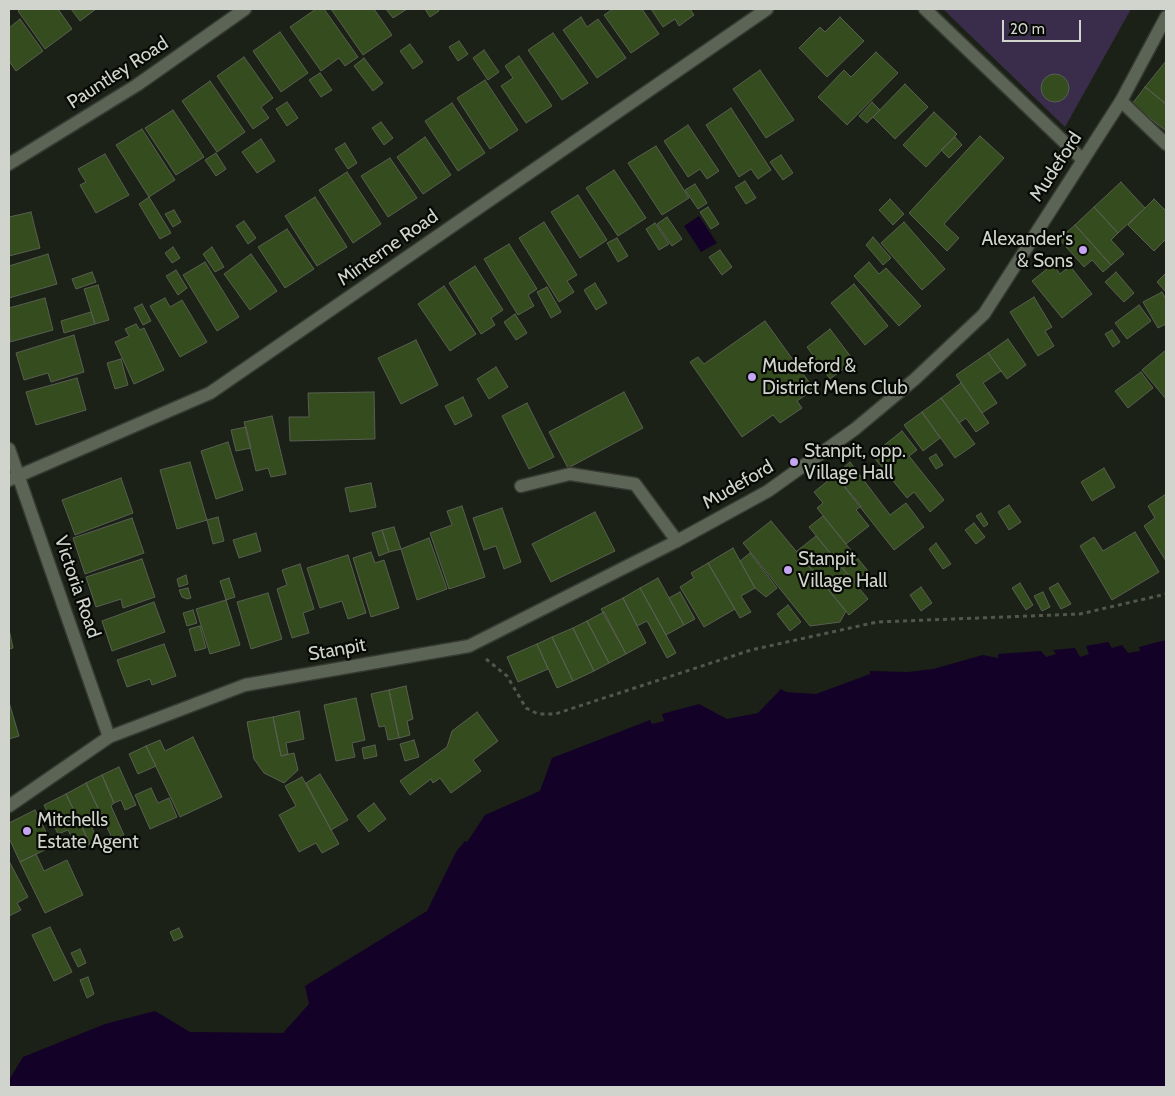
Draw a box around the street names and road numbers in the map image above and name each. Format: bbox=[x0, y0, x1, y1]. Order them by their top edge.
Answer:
street label: Pauntley Road bbox=[63, 32, 173, 114]
street label: Mudeford bbox=[1025, 128, 1087, 206]
street label: Minterne Road bbox=[333, 205, 443, 291]
street label: Mudeford bbox=[698, 456, 778, 514]
street label: Victoria Road bbox=[49, 533, 105, 641]
street label: Stanpit bbox=[306, 634, 368, 666]

